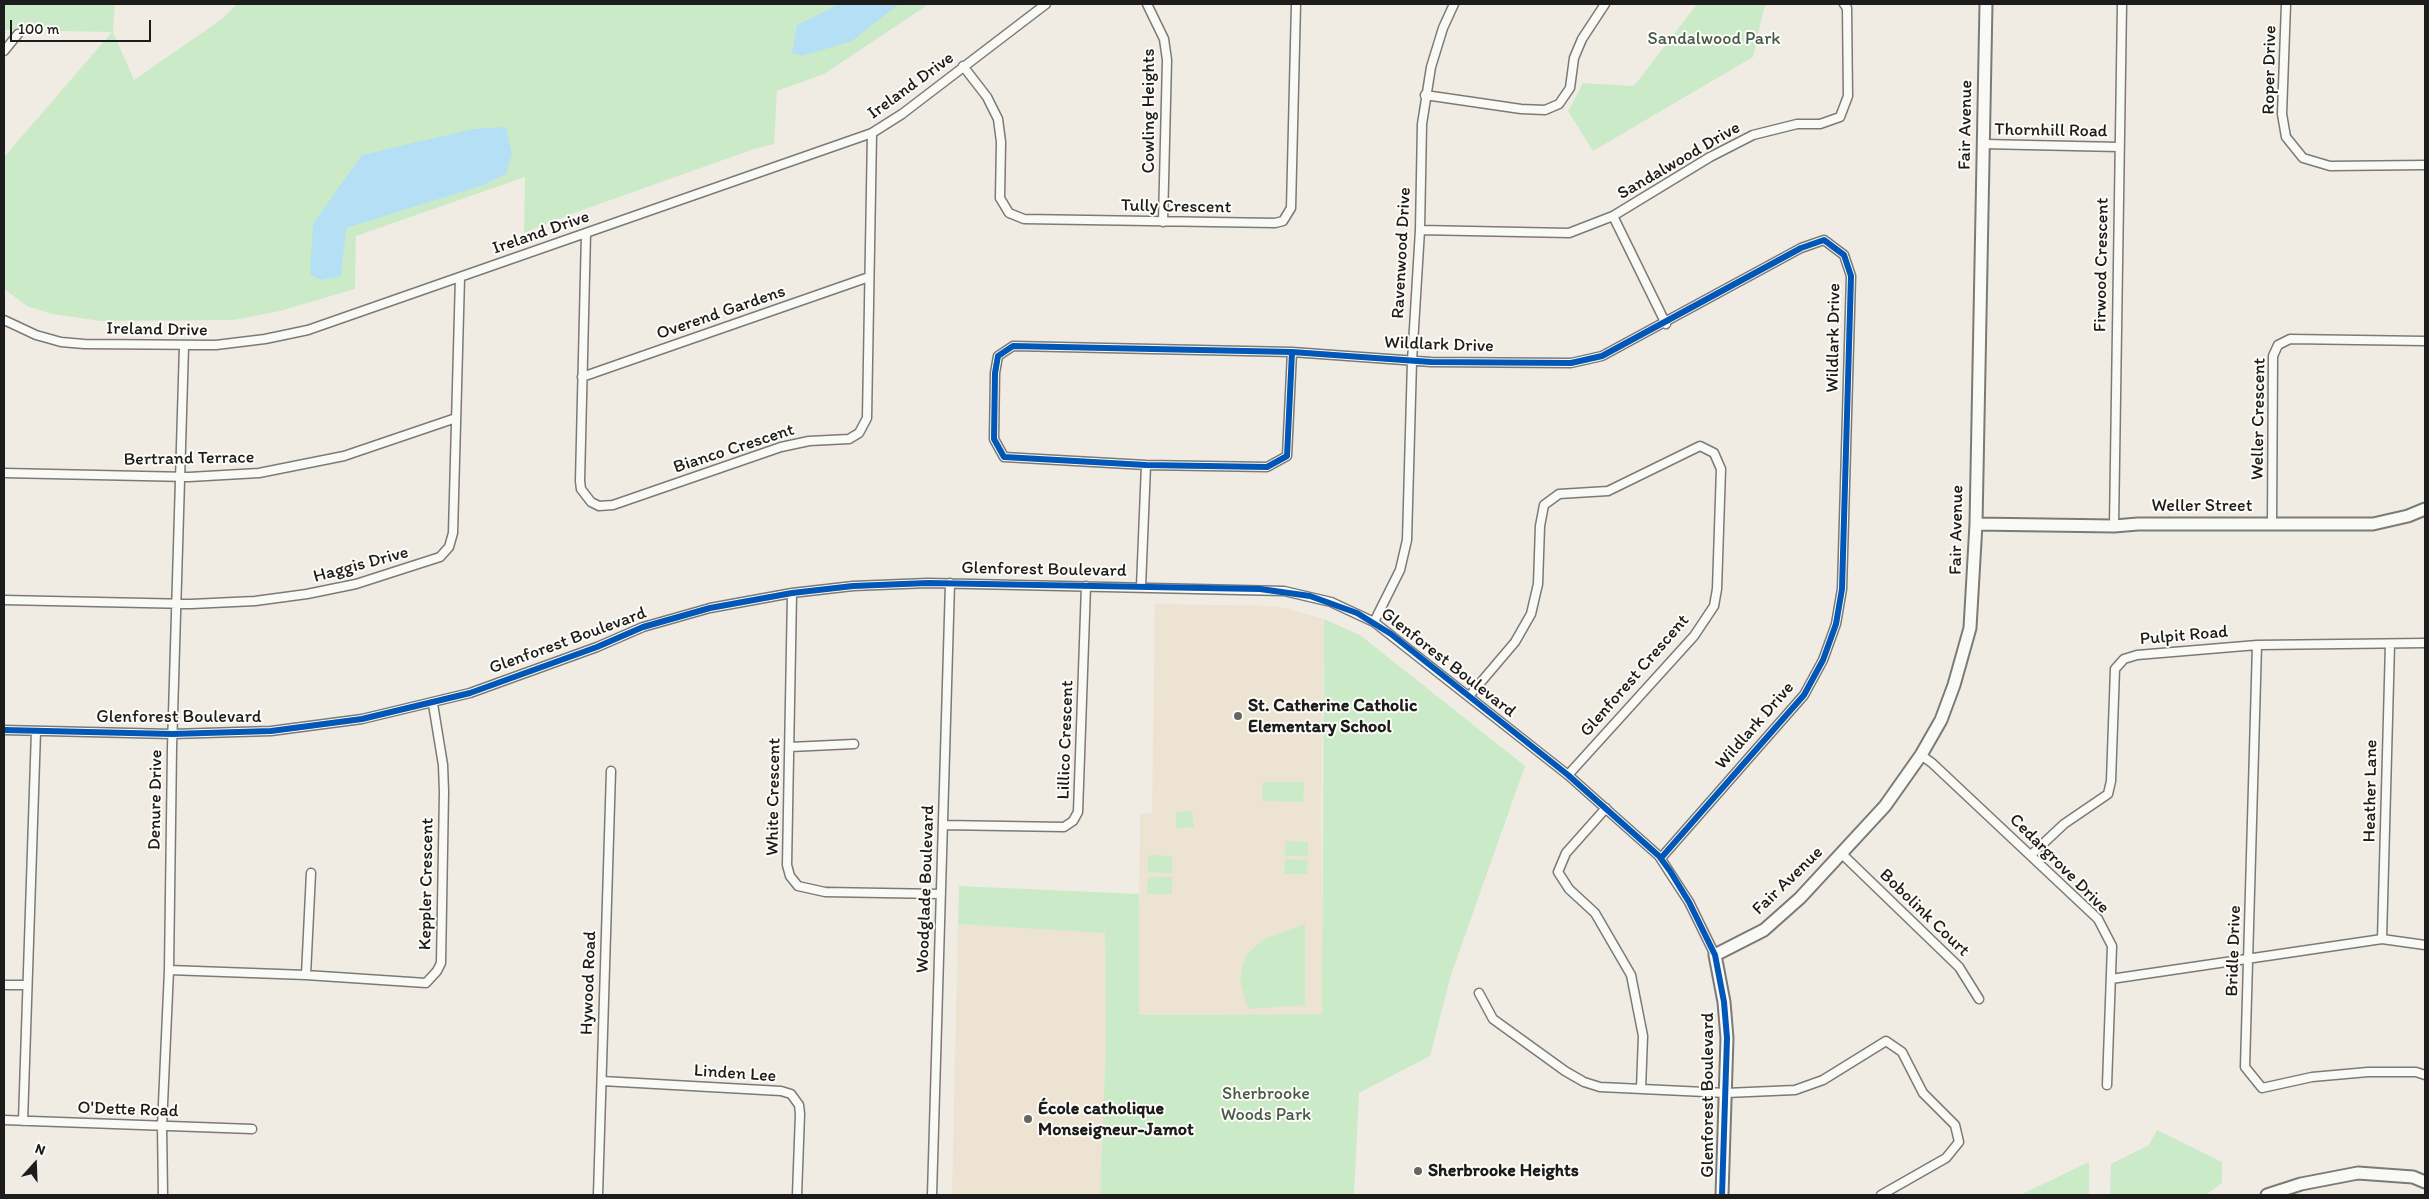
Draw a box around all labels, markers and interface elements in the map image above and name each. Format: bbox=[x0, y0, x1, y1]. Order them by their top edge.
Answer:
scale bar bbox=[12, 10, 154, 42]
text: 100 m bbox=[18, 20, 59, 38]
street label: Roper Drive bbox=[2258, 25, 2282, 115]
park label: Sandalwood Park bbox=[1648, 28, 1780, 50]
street label: Ireland Drive bbox=[864, 48, 958, 124]
street label: Cowling Heights bbox=[1138, 48, 1160, 174]
street label: Fair Avenue bbox=[1954, 80, 1978, 170]
street label: Sandalwood Drive bbox=[1614, 117, 1744, 205]
street label: Thornhill Road bbox=[1994, 119, 2108, 143]
street label: Ravenwood Drive bbox=[1388, 187, 1416, 319]
street label: Tully Crescent bbox=[1121, 195, 1231, 219]
street label: Firwood Crescent bbox=[2090, 198, 2114, 332]
street label: Ireland Drive bbox=[490, 206, 592, 260]
street label: Overend Gardens bbox=[654, 281, 788, 345]
street label: Wildlark Drive bbox=[1822, 283, 1846, 393]
street label: Ireland Drive bbox=[106, 318, 208, 342]
street label: Wildlark Drive bbox=[1384, 332, 1494, 358]
street label: Weller Crescent bbox=[2247, 358, 2271, 480]
street label: Bianco Crescent bbox=[671, 419, 797, 479]
street label: Bertrand Terrace bbox=[123, 447, 255, 471]
street label: Fair Avenue bbox=[1945, 485, 1969, 575]
street label: Weller Street bbox=[2152, 495, 2252, 517]
street label: Haggis Drive bbox=[311, 542, 411, 588]
street label: Glenforest Boulevard bbox=[961, 558, 1127, 582]
street label: Glenforest Boulevard bbox=[487, 603, 649, 679]
street label: Glenforest Boulevard bbox=[1376, 604, 1520, 722]
street label: Glenforest Crescent bbox=[1576, 610, 1694, 742]
street label: Pulpit Road bbox=[2139, 621, 2229, 651]
street label: Wildlark Drive bbox=[1711, 678, 1799, 774]
street label: Lillico Crescent bbox=[1053, 680, 1079, 800]
place label: St. Catherine Catholic Elementary School bbox=[1248, 695, 1417, 738]
street label: Glenforest Boulevard bbox=[96, 706, 262, 728]
marker: St. Catherine Catholic Elementary School bbox=[1232, 710, 1244, 722]
street label: White Crescent bbox=[762, 738, 786, 856]
street label: Heather Lane bbox=[2359, 739, 2383, 843]
street label: Denure Drive bbox=[144, 750, 168, 850]
street label: Woodglade Boulevard bbox=[912, 804, 940, 974]
street label: Cedargrove Drive bbox=[2004, 809, 2114, 919]
street label: Keppler Crescent bbox=[415, 818, 439, 950]
street label: Fair Avenue bbox=[1748, 842, 1828, 920]
street label: Bobolink Court bbox=[1874, 865, 1974, 961]
street label: Bridle Drive bbox=[2222, 905, 2246, 997]
street label: Hywood Road bbox=[576, 931, 602, 1035]
street label: Glenforest Boulevard bbox=[1697, 1012, 1719, 1178]
street label: Linden Lee bbox=[693, 1060, 777, 1088]
park label: Sherbrooke Woods Park bbox=[1221, 1083, 1311, 1126]
street label: O'Dette Road bbox=[77, 1097, 179, 1123]
place label: École catholique Monseigneur-Jamot bbox=[1038, 1098, 1194, 1140]
marker: École catholique Monseigneur-Jamot bbox=[1022, 1113, 1034, 1125]
north arrow bbox=[10, 1139, 60, 1189]
text: N bbox=[33, 1140, 48, 1159]
place label: Sherbrooke Heights bbox=[1428, 1160, 1579, 1182]
marker: Sherbrooke Heights bbox=[1412, 1165, 1424, 1177]

